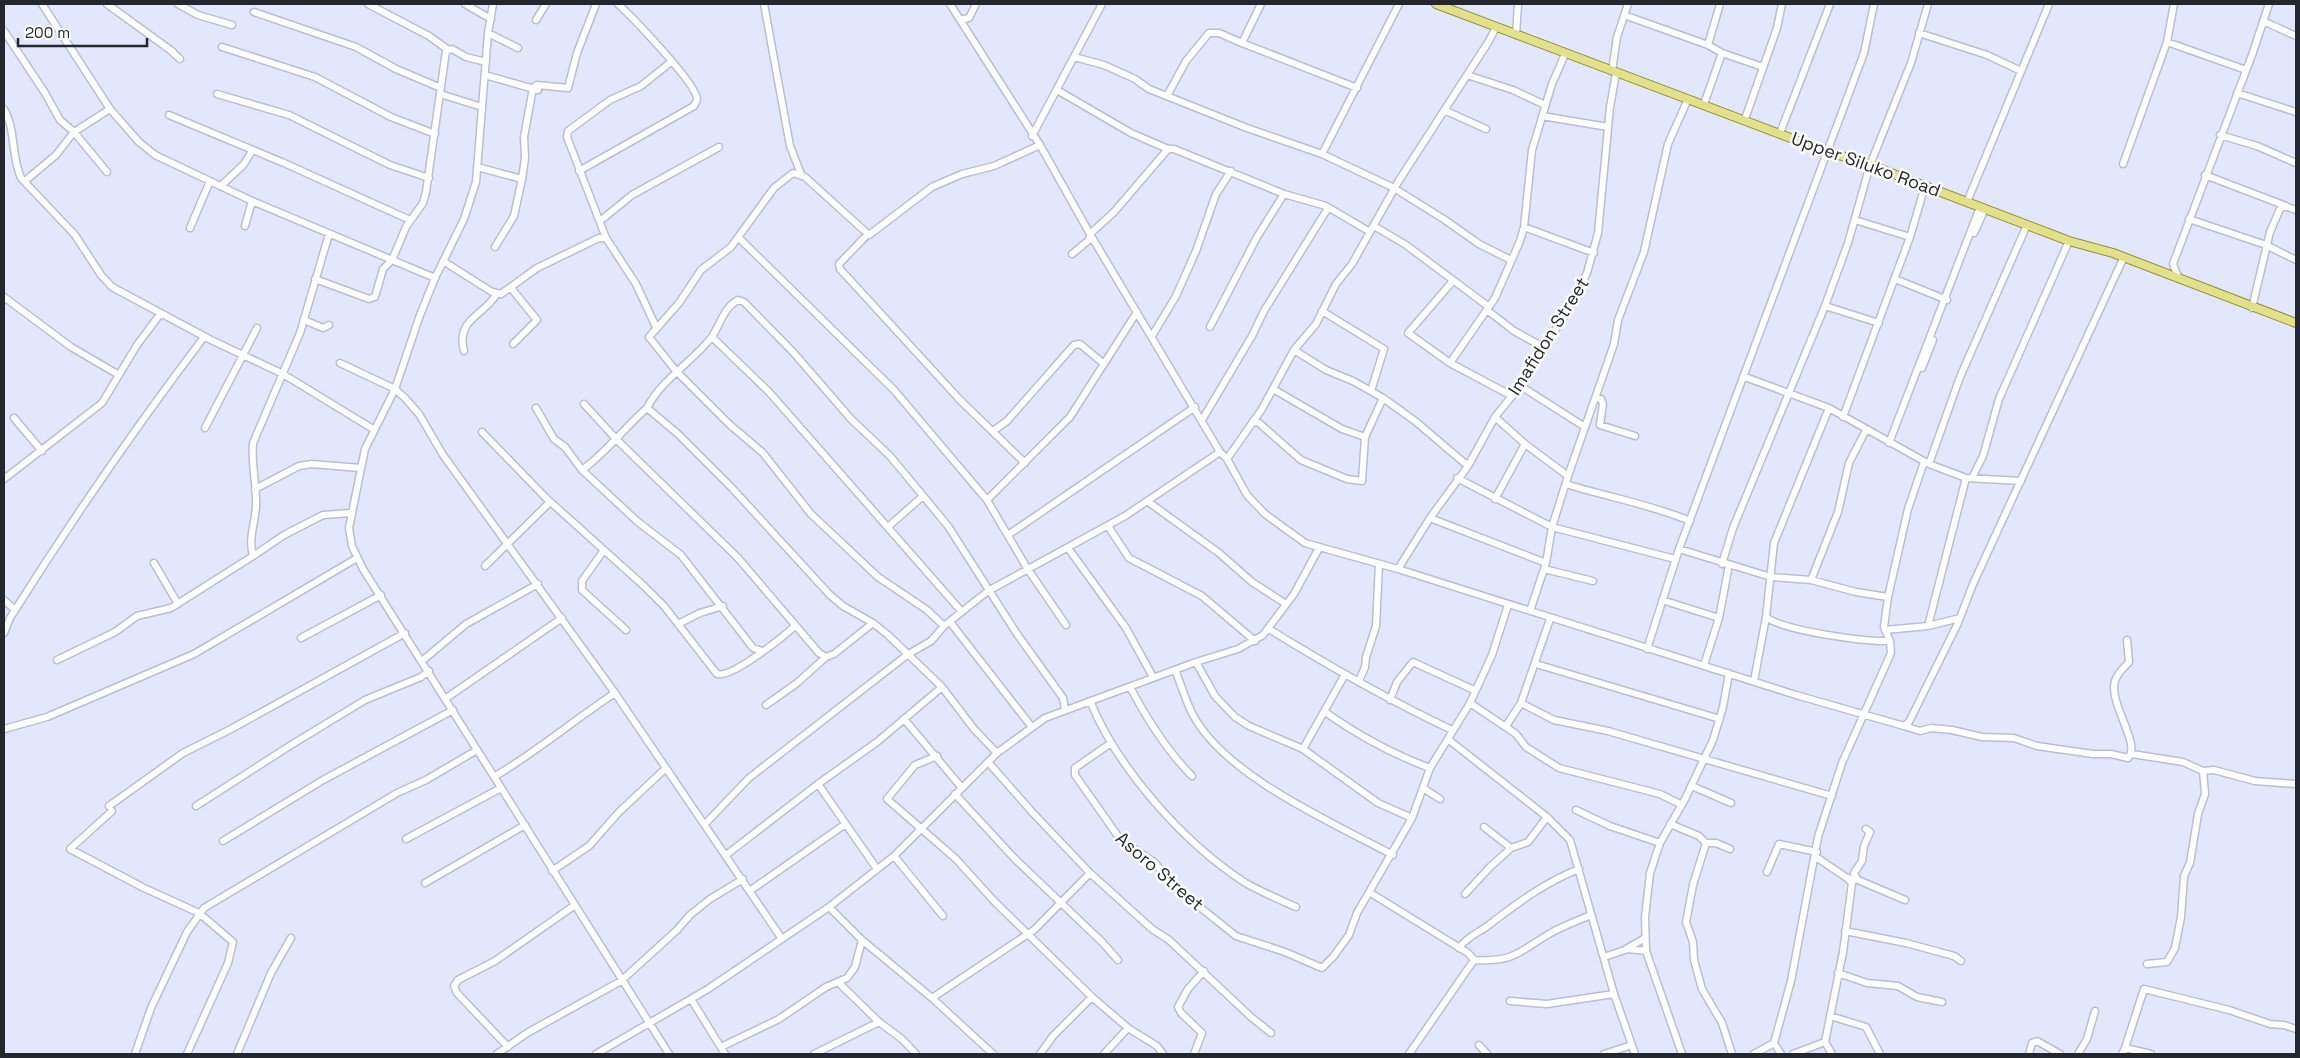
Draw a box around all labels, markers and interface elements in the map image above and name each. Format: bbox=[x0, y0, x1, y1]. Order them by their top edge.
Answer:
scale bar bbox=[18, 15, 146, 47]
text: 200 m bbox=[25, 23, 70, 42]
street label: Upper Siluko Road bbox=[1788, 126, 1944, 202]
street label: Imafidon Street bbox=[1502, 273, 1594, 399]
street label: Asoro Street bbox=[1111, 827, 1209, 915]

